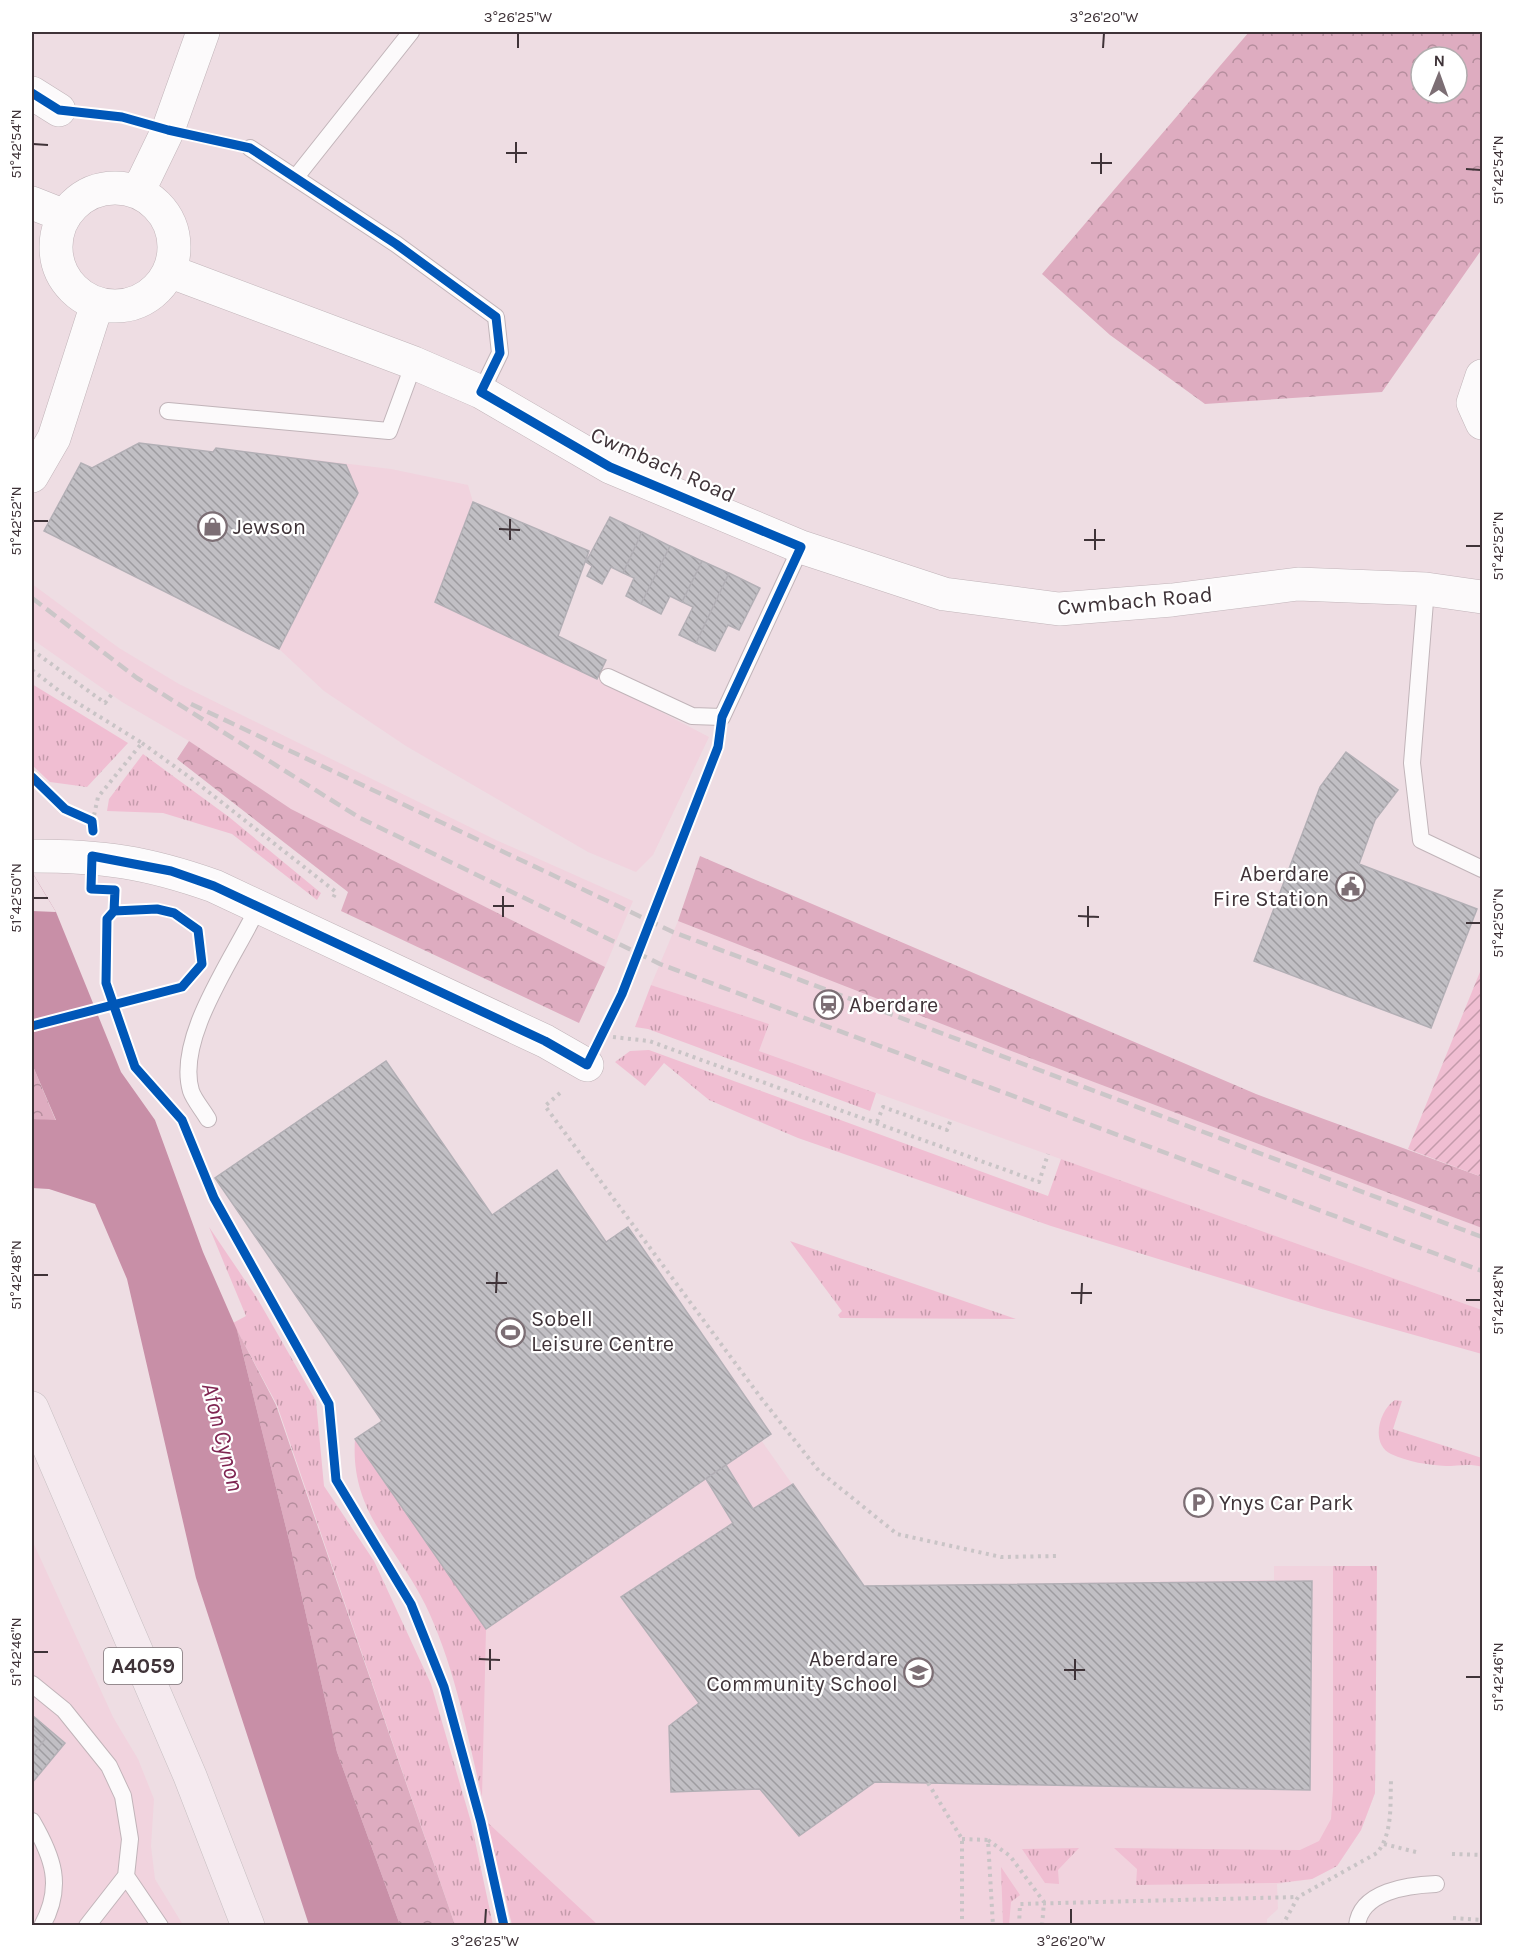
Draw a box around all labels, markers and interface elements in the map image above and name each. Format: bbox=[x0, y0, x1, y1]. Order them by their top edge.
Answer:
text: 3°26'25"W bbox=[484, 8, 553, 26]
text: 3°26'20"W bbox=[1070, 8, 1139, 26]
north arrow bbox=[1409, 45, 1469, 105]
text: N bbox=[1433, 51, 1445, 70]
text: 51°42'54"N bbox=[7, 109, 25, 179]
text: 51°42'54"N bbox=[1489, 135, 1507, 205]
street label: Cwmbach Road bbox=[587, 421, 739, 509]
text: 51°42'52"N bbox=[7, 486, 25, 556]
shop icon: Jewson bbox=[196, 511, 228, 543]
text: 51°42'52"N bbox=[1489, 511, 1507, 581]
place label: Jewson bbox=[233, 514, 306, 540]
street label: Cwmbach Road bbox=[1056, 581, 1214, 621]
place label: Aberdare Fire Station bbox=[1213, 861, 1329, 912]
text: 51°42'50"N bbox=[7, 863, 25, 933]
public building icon: Aberdare Fire Station bbox=[1334, 871, 1366, 903]
text: 51°42'50"N bbox=[1489, 888, 1507, 958]
station icon: Aberdare bbox=[812, 989, 844, 1021]
place label: Aberdare bbox=[849, 992, 938, 1018]
text: 51°42'48"N bbox=[7, 1240, 25, 1310]
text: 51°42'48"N bbox=[1489, 1265, 1507, 1335]
place label: Sobell Leisure Centre bbox=[531, 1306, 674, 1357]
sports icon: Sobell Leisure Centre bbox=[494, 1316, 526, 1348]
water label: Afon Cynon bbox=[196, 1380, 250, 1494]
parking icon: Ynys Car Park bbox=[1182, 1487, 1214, 1519]
place label: Ynys Car Park bbox=[1219, 1490, 1353, 1516]
text: 51°42'46"N bbox=[7, 1617, 25, 1687]
text: 51°42'46"N bbox=[1489, 1642, 1507, 1712]
place label: Aberdare Community School bbox=[706, 1646, 898, 1697]
road number: A4059 bbox=[104, 1648, 182, 1684]
school or university icon: Aberdare Community School bbox=[903, 1656, 935, 1688]
text: 3°26'25"W bbox=[451, 1932, 520, 1950]
text: 3°26'20"W bbox=[1037, 1932, 1106, 1950]

